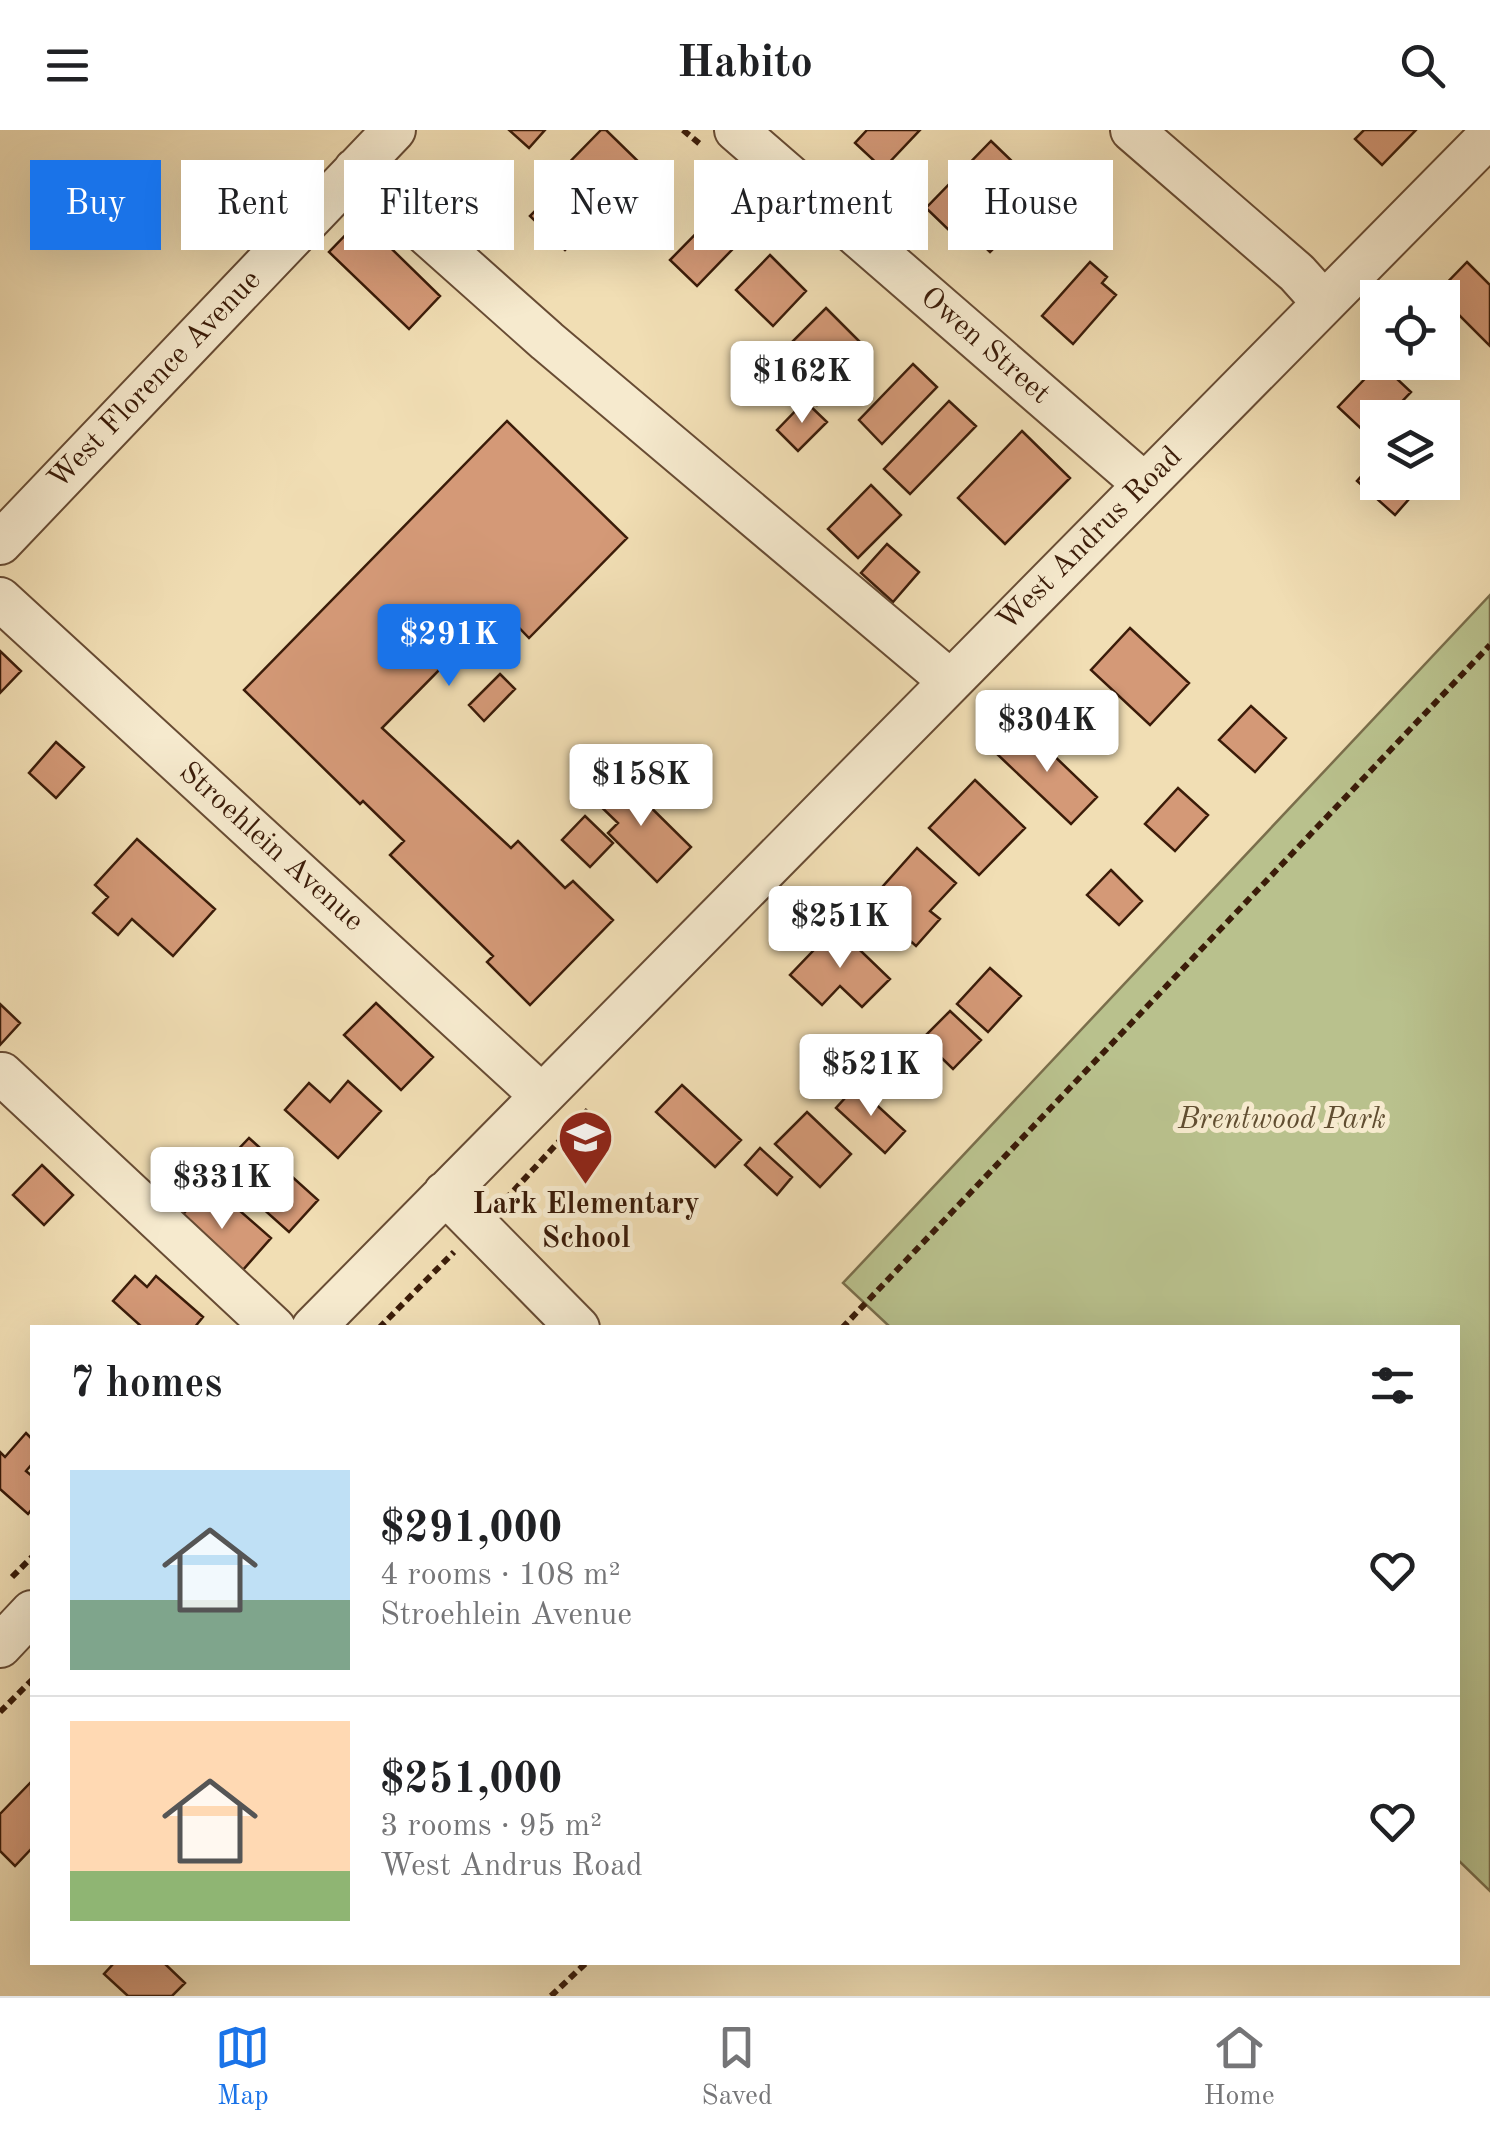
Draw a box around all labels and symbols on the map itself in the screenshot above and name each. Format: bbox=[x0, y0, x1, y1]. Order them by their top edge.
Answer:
street label: West Florence Avenue bbox=[43, 265, 267, 495]
street label: Owen Street bbox=[914, 282, 1056, 410]
pin: $162K bbox=[732, 341, 872, 426]
street label: West Andrus Road bbox=[992, 441, 1188, 637]
pin: $291K bbox=[379, 604, 519, 689]
pin: $304K bbox=[977, 690, 1117, 775]
pin: $158K bbox=[571, 744, 711, 829]
street label: Stroehlein Avenue bbox=[173, 757, 369, 937]
pin: $251K bbox=[770, 886, 910, 971]
pin: $521K bbox=[801, 1034, 941, 1119]
park label: Brentwood Park bbox=[1177, 1105, 1386, 1135]
school or university icon: Lark Elementary School bbox=[556, 1107, 616, 1186]
pin: $331K bbox=[152, 1147, 292, 1232]
place label: Lark Elementary School bbox=[472, 1190, 700, 1254]

